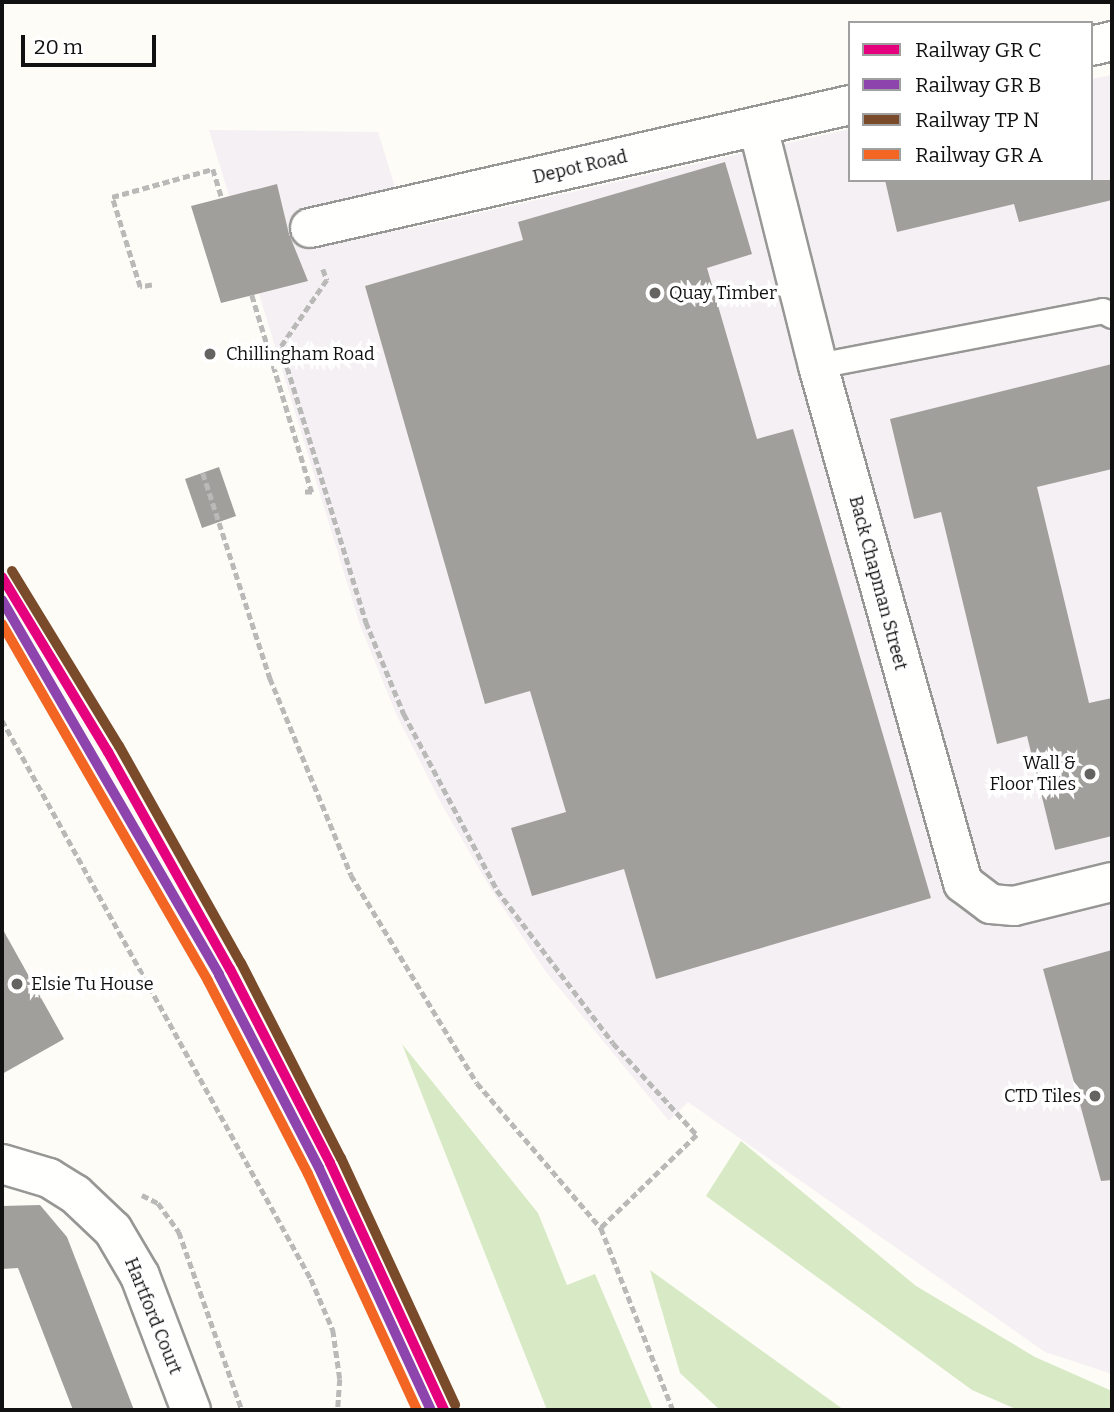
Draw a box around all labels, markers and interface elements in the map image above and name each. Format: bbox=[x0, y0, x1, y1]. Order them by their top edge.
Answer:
scale bar bbox=[24, 21, 159, 65]
legend bbox=[848, 21, 1093, 182]
text: 20 m bbox=[34, 34, 83, 60]
text: Railway GR C bbox=[915, 37, 1042, 63]
text: Railway GR B bbox=[915, 72, 1041, 98]
text: Railway TP N bbox=[915, 107, 1040, 133]
text: Railway GR A bbox=[915, 142, 1043, 168]
street label: Depot Road bbox=[531, 146, 629, 188]
place label: Quay Timber bbox=[669, 282, 777, 304]
marker: Quay Timber bbox=[647, 285, 663, 301]
place label: Chillingham Road bbox=[226, 343, 375, 365]
marker: Chillingham Road bbox=[200, 344, 220, 364]
street label: Back Chapman Street bbox=[844, 494, 912, 672]
place label: Wall & Floor Tiles bbox=[990, 753, 1076, 796]
marker: Wall & Floor Tiles bbox=[1082, 766, 1098, 782]
place label: Elsie Tu House bbox=[31, 973, 154, 995]
marker: Elsie Tu House bbox=[9, 976, 25, 992]
place label: CTD Tiles bbox=[1004, 1085, 1081, 1107]
marker: CTD Tiles bbox=[1087, 1088, 1103, 1104]
street label: Hartford Court bbox=[120, 1255, 186, 1377]

